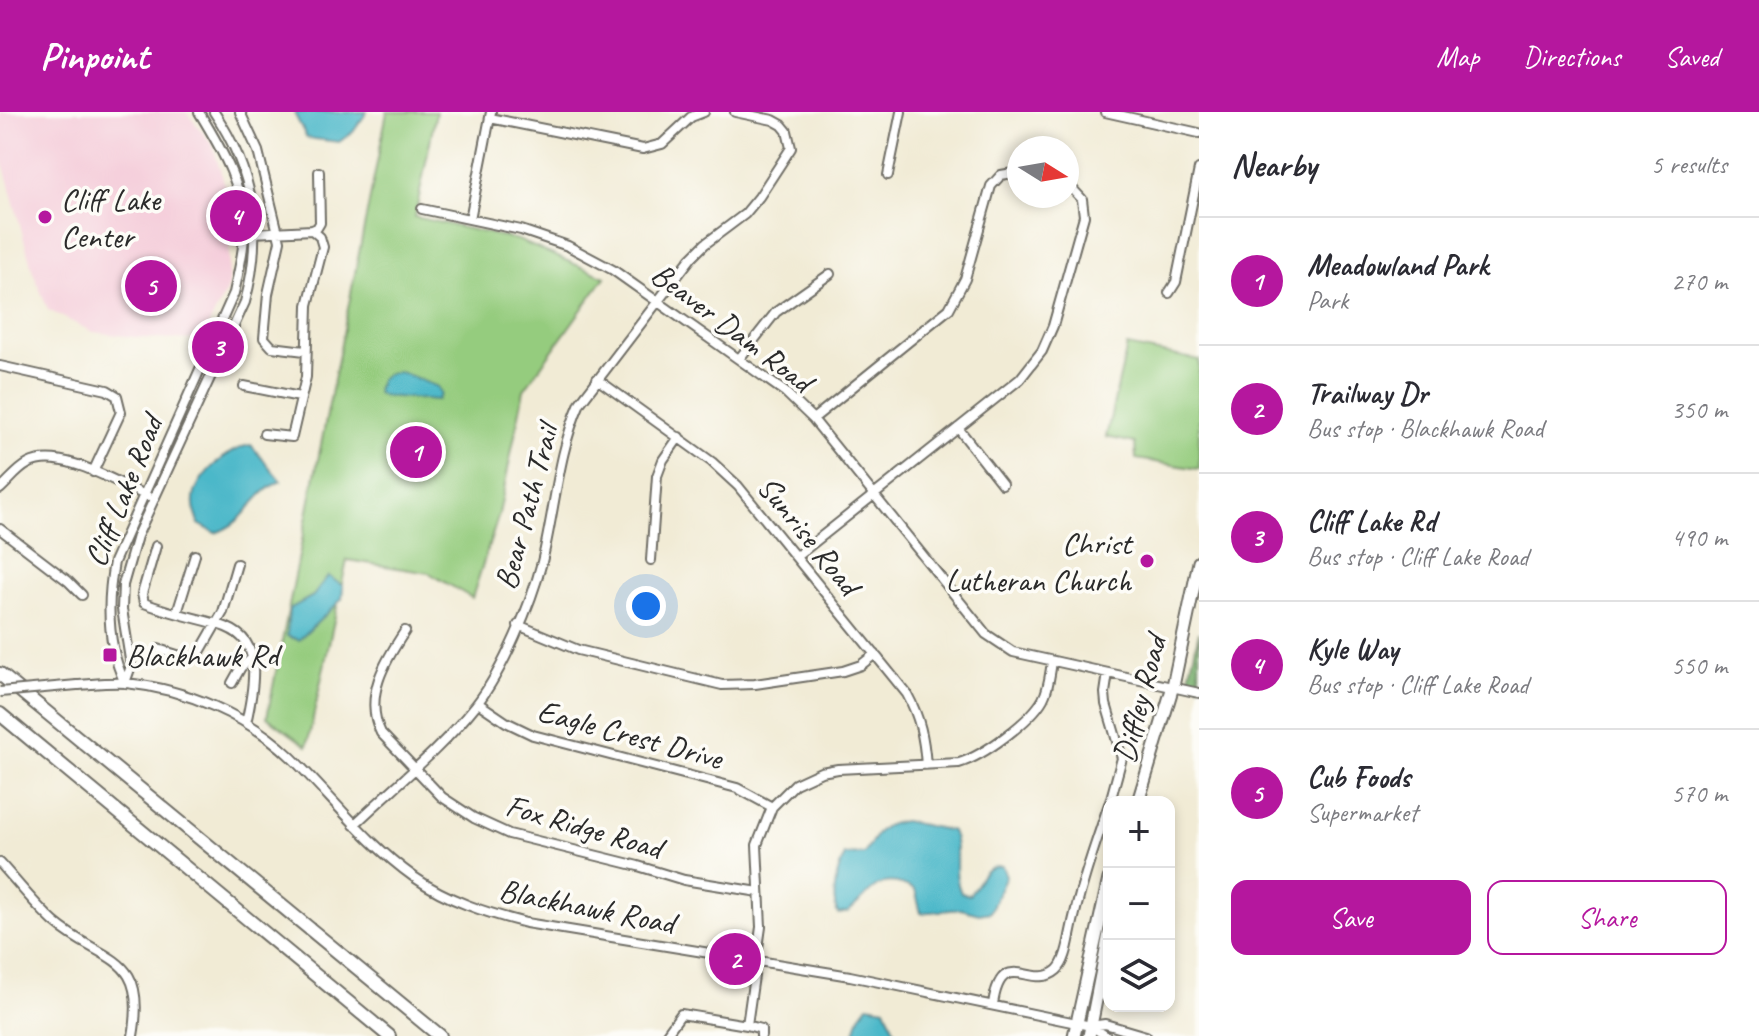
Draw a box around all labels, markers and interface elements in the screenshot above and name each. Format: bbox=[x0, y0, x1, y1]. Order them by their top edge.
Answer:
text: Pinpoint bbox=[40, 33, 149, 80]
text: Map bbox=[1436, 39, 1479, 74]
text: Directions bbox=[1523, 39, 1621, 74]
text: Saved bbox=[1665, 39, 1719, 74]
north arrow bbox=[1007, 136, 1079, 208]
text: Nearby bbox=[1231, 143, 1317, 186]
text: 5 results bbox=[1651, 148, 1727, 181]
place label: Cliff Lake Center bbox=[61, 179, 163, 257]
pin: 4 bbox=[210, 186, 262, 246]
marker: Cliff Lake Center bbox=[36, 208, 54, 226]
text: Meadowland Park bbox=[1307, 246, 1488, 284]
street label: Beaver Dam Road bbox=[643, 253, 824, 404]
pin: 5 bbox=[125, 256, 177, 316]
text: 1 bbox=[1251, 265, 1263, 298]
text: 270 m bbox=[1671, 265, 1727, 298]
text: Park bbox=[1307, 284, 1348, 317]
pin: 3 bbox=[192, 317, 244, 377]
text: Trailway Dr bbox=[1307, 374, 1428, 412]
text: 2 bbox=[1251, 393, 1263, 426]
text: 350 m bbox=[1671, 393, 1727, 426]
street label: Cliff Lake Road bbox=[75, 406, 174, 573]
text: Bus stop · Blackhawk Road bbox=[1307, 412, 1544, 445]
street label: Bear Path Trail bbox=[485, 415, 570, 594]
pin: 1 bbox=[390, 422, 442, 482]
street label: Sunrise Road bbox=[748, 468, 872, 607]
text: Cliff Lake Rd bbox=[1307, 502, 1436, 540]
text: 3 bbox=[1251, 521, 1263, 554]
text: 490 m bbox=[1671, 521, 1727, 554]
place label: Christ Lutheran Church bbox=[946, 523, 1134, 601]
text: Bus stop · Cliff Lake Road bbox=[1307, 540, 1528, 573]
marker: Christ Lutheran Church bbox=[1138, 552, 1156, 570]
your location bbox=[626, 586, 666, 626]
street label: Diffley Road bbox=[1103, 626, 1177, 767]
text: Kyle Way bbox=[1307, 630, 1398, 668]
place label: Blackhawk Rd bbox=[126, 635, 283, 676]
marker: Blackhawk Rd bbox=[101, 646, 119, 664]
text: 4 bbox=[1251, 649, 1263, 682]
text: 550 m bbox=[1671, 649, 1727, 682]
text: Bus stop · Cliff Lake Road bbox=[1307, 668, 1528, 701]
street label: Eagle Crest Drive bbox=[533, 690, 729, 779]
text: Cub Foods bbox=[1307, 758, 1410, 796]
text: 5 bbox=[1251, 777, 1263, 810]
text: 570 m bbox=[1671, 777, 1727, 810]
street label: Fox Ridge Road bbox=[501, 785, 671, 869]
map controls bbox=[1103, 796, 1175, 1012]
button: + bbox=[1103, 796, 1175, 868]
text: Supermarket bbox=[1307, 796, 1418, 829]
button: − bbox=[1103, 868, 1175, 940]
street label: Blackhawk Road bbox=[496, 869, 682, 944]
button: Save bbox=[1231, 880, 1471, 955]
button: Share bbox=[1487, 880, 1727, 955]
pin: 2 bbox=[709, 929, 761, 989]
button: layers bbox=[1103, 940, 1175, 1012]

